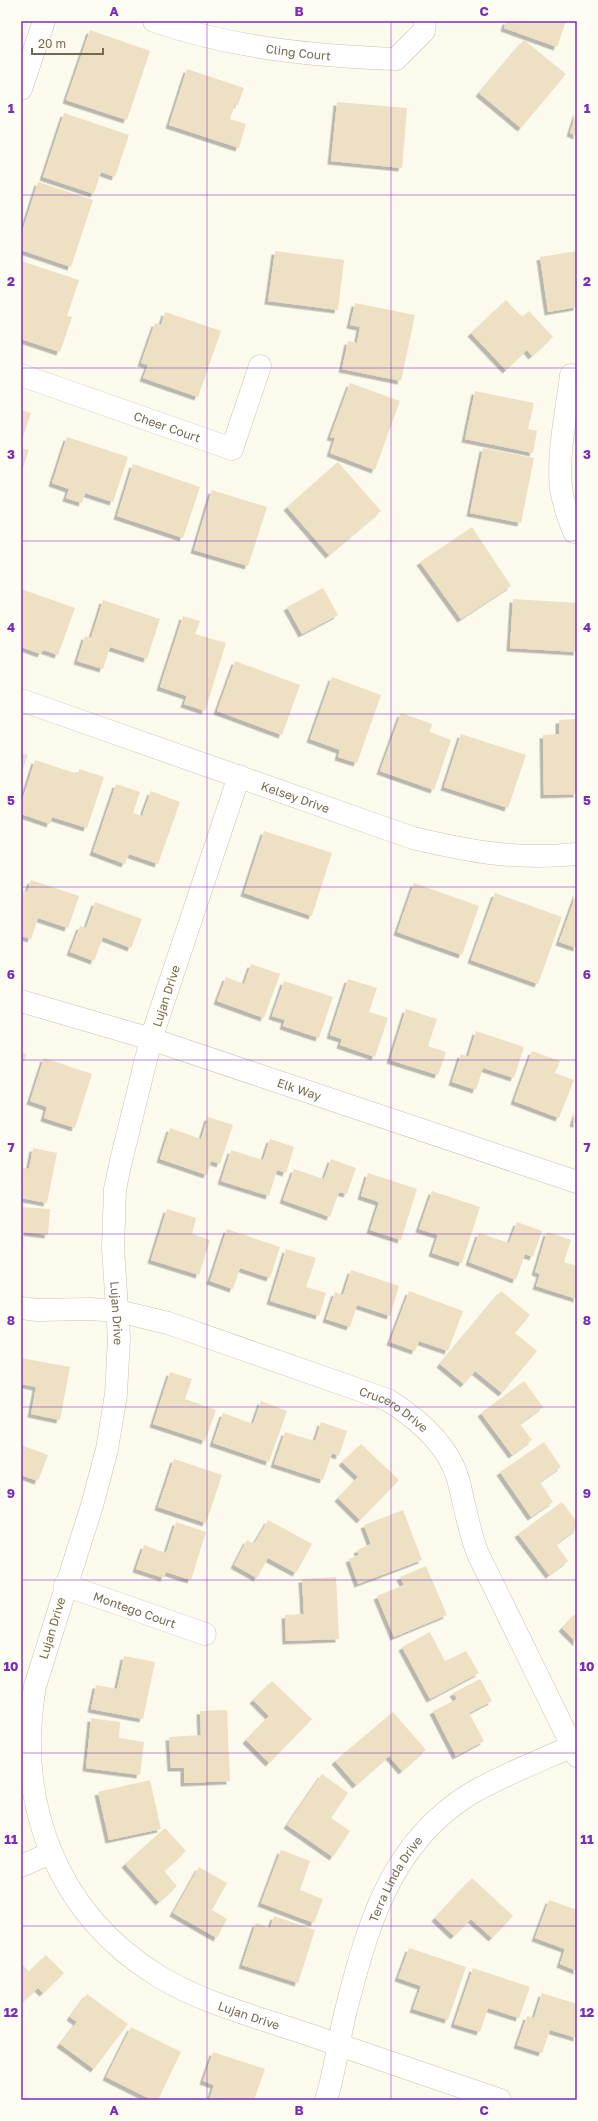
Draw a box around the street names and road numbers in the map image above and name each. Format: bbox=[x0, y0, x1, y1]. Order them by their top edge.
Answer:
street label: Cling Court bbox=[265, 40, 332, 63]
street label: Cheer Court bbox=[132, 408, 203, 445]
street label: Kelsey Drive bbox=[259, 778, 332, 816]
street label: Lujan Drive bbox=[149, 963, 183, 1029]
street label: Elk Way bbox=[276, 1075, 324, 1103]
street label: Lujan Drive bbox=[108, 1281, 127, 1346]
street label: Crucero Drive bbox=[357, 1383, 432, 1435]
street label: Montego Court bbox=[92, 1588, 178, 1631]
street label: Lujan Drive bbox=[35, 1595, 69, 1661]
street label: Terra Linda Drive bbox=[365, 1833, 425, 1924]
street label: Lujan Drive bbox=[216, 1998, 282, 2032]

